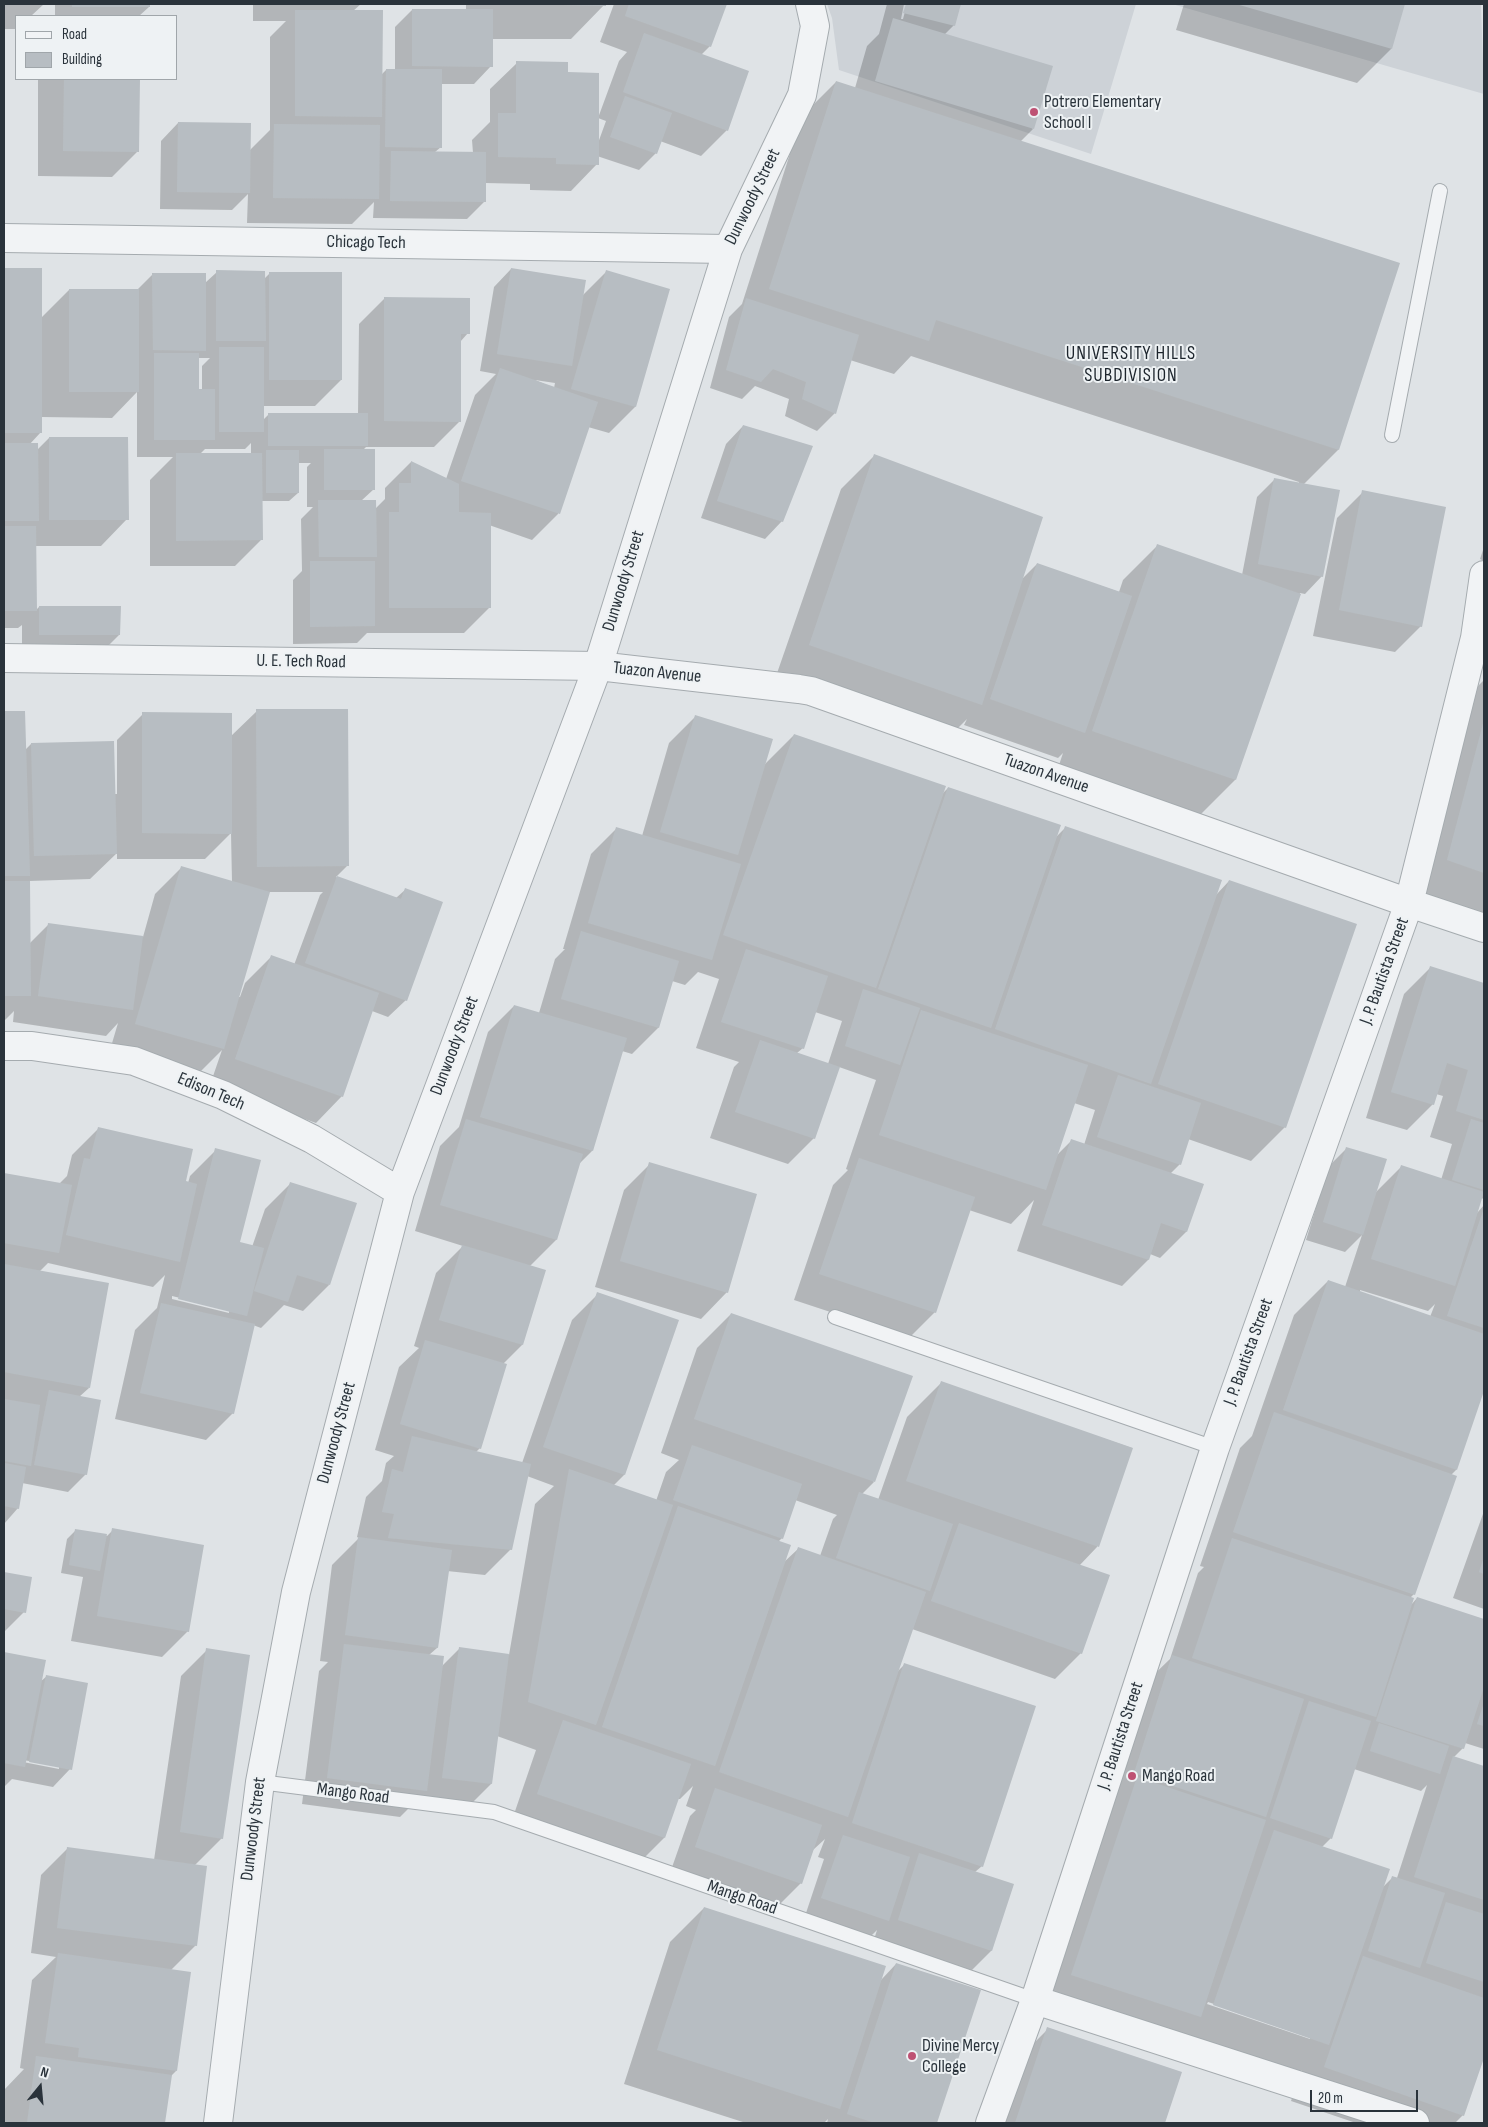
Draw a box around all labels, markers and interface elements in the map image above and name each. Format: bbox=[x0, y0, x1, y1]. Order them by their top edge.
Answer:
legend bbox=[15, 15, 178, 80]
text: Road bbox=[62, 25, 87, 44]
text: Building bbox=[62, 50, 102, 69]
place label: Potrero Elementary School I bbox=[1044, 91, 1161, 134]
marker: Potrero Elementary School I bbox=[1028, 106, 1040, 118]
street label: Dunwoody Street bbox=[720, 145, 786, 249]
street label: Chicago Tech bbox=[326, 232, 406, 254]
district label: UNIVERSITY HILLS SUBDIVISION bbox=[1064, 343, 1198, 387]
street label: Dunwoody Street bbox=[598, 528, 650, 634]
street label: U. E. Tech Road bbox=[256, 650, 346, 674]
street label: Tuazon Avenue bbox=[612, 658, 702, 688]
street label: Tuazon Avenue bbox=[1001, 749, 1091, 799]
street label: J. P. Bautista Street bbox=[1356, 915, 1414, 1027]
street label: Dunwoody Street bbox=[426, 993, 484, 1099]
street label: Edison Tech bbox=[174, 1068, 248, 1116]
street label: J. P. Bautista Street bbox=[1220, 1296, 1278, 1408]
street label: Dunwoody Street bbox=[313, 1380, 361, 1486]
street label: J. P. Bautista Street bbox=[1093, 1679, 1149, 1793]
place label: Mango Road bbox=[1142, 1765, 1215, 1787]
marker: Mango Road bbox=[1126, 1770, 1138, 1782]
street label: Dunwoody Street bbox=[237, 1776, 271, 1882]
street label: Mango Road bbox=[316, 1779, 390, 1809]
street label: Mango Road bbox=[704, 1876, 780, 1920]
place label: Divine Mercy College bbox=[922, 2035, 999, 2078]
marker: Divine Mercy College bbox=[906, 2050, 918, 2062]
north arrow bbox=[15, 2062, 65, 2112]
text: N bbox=[38, 2063, 51, 2081]
scale bar bbox=[1313, 2080, 1420, 2112]
text: 20 m bbox=[1318, 2089, 1343, 2108]

